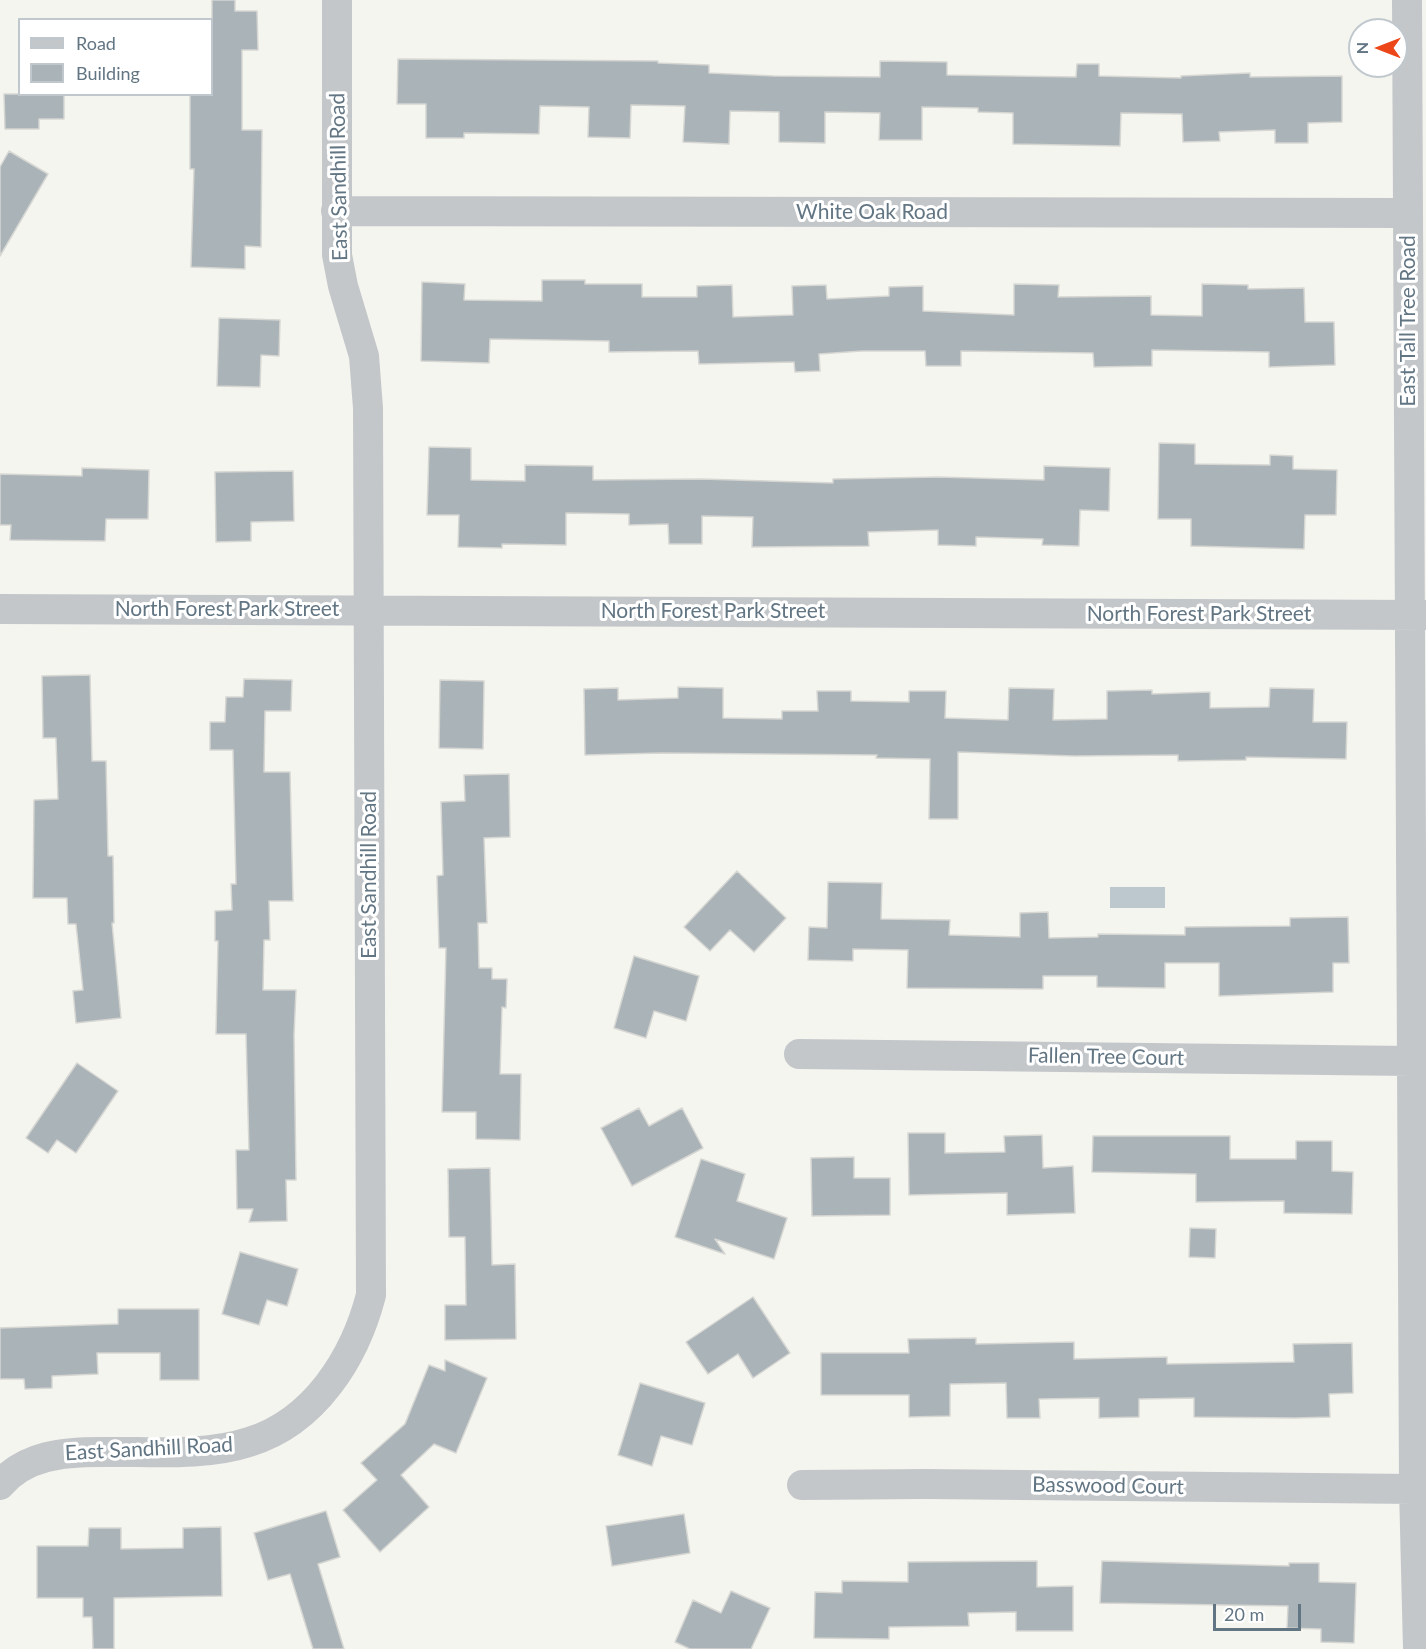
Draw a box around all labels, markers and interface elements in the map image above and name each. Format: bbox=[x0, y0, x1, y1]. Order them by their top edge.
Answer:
legend bbox=[18, 18, 213, 96]
north arrow bbox=[1348, 18, 1408, 78]
text: Road bbox=[76, 32, 116, 54]
text: N bbox=[1352, 42, 1371, 54]
text: Building bbox=[76, 62, 140, 84]
street label: East Sandhill Road bbox=[325, 93, 353, 261]
street label: White Oak Road bbox=[796, 199, 948, 225]
street label: East Tall Tree Road bbox=[1395, 235, 1421, 407]
street label: North Forest Park Street bbox=[115, 596, 339, 622]
street label: North Forest Park Street bbox=[601, 598, 825, 624]
street label: North Forest Park Street bbox=[1087, 601, 1311, 627]
street label: East Sandhill Road bbox=[356, 791, 382, 959]
street label: Fallen Tree Court bbox=[1028, 1043, 1184, 1071]
street label: East Sandhill Road bbox=[64, 1432, 234, 1466]
street label: Basswood Court bbox=[1032, 1472, 1184, 1500]
scale bar bbox=[1216, 1592, 1304, 1630]
text: 20 m bbox=[1224, 1603, 1264, 1625]

